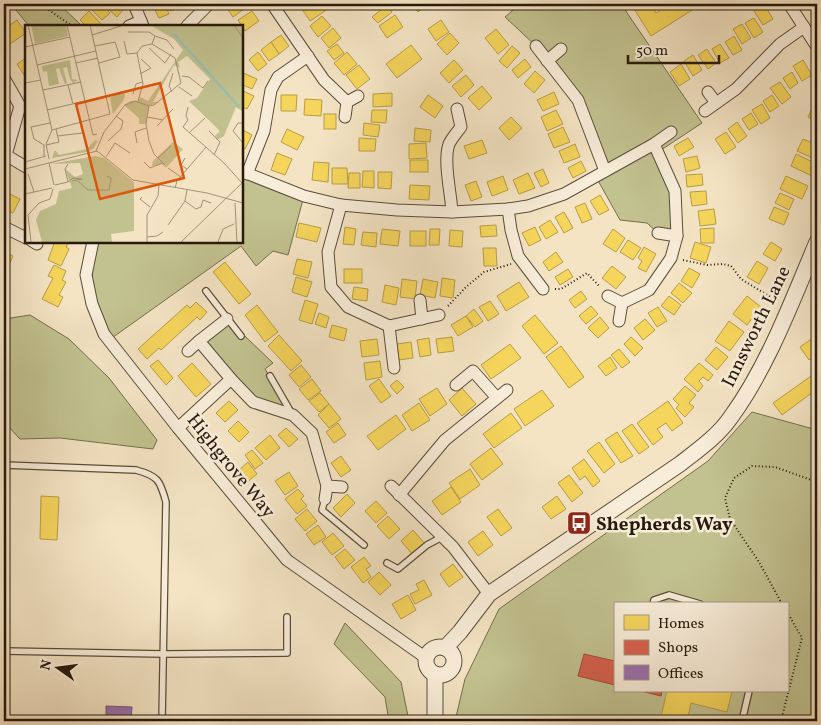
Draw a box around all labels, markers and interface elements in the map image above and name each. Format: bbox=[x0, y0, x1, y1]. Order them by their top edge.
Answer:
inset map bbox=[25, 25, 242, 242]
scale bar bbox=[628, 32, 720, 64]
text: 50 m bbox=[636, 41, 668, 62]
street label: Innsworth Lane bbox=[716, 262, 797, 392]
street label: Highgrove Way bbox=[180, 408, 281, 524]
bus stop icon: Shepherds Way bbox=[566, 510, 592, 536]
place label: Shepherds Way bbox=[596, 512, 733, 538]
legend bbox=[614, 602, 788, 692]
text: Homes bbox=[658, 614, 704, 635]
text: Shops bbox=[658, 638, 698, 659]
north arrow bbox=[32, 642, 82, 692]
text: N bbox=[36, 658, 57, 672]
text: Offices bbox=[658, 664, 703, 685]

